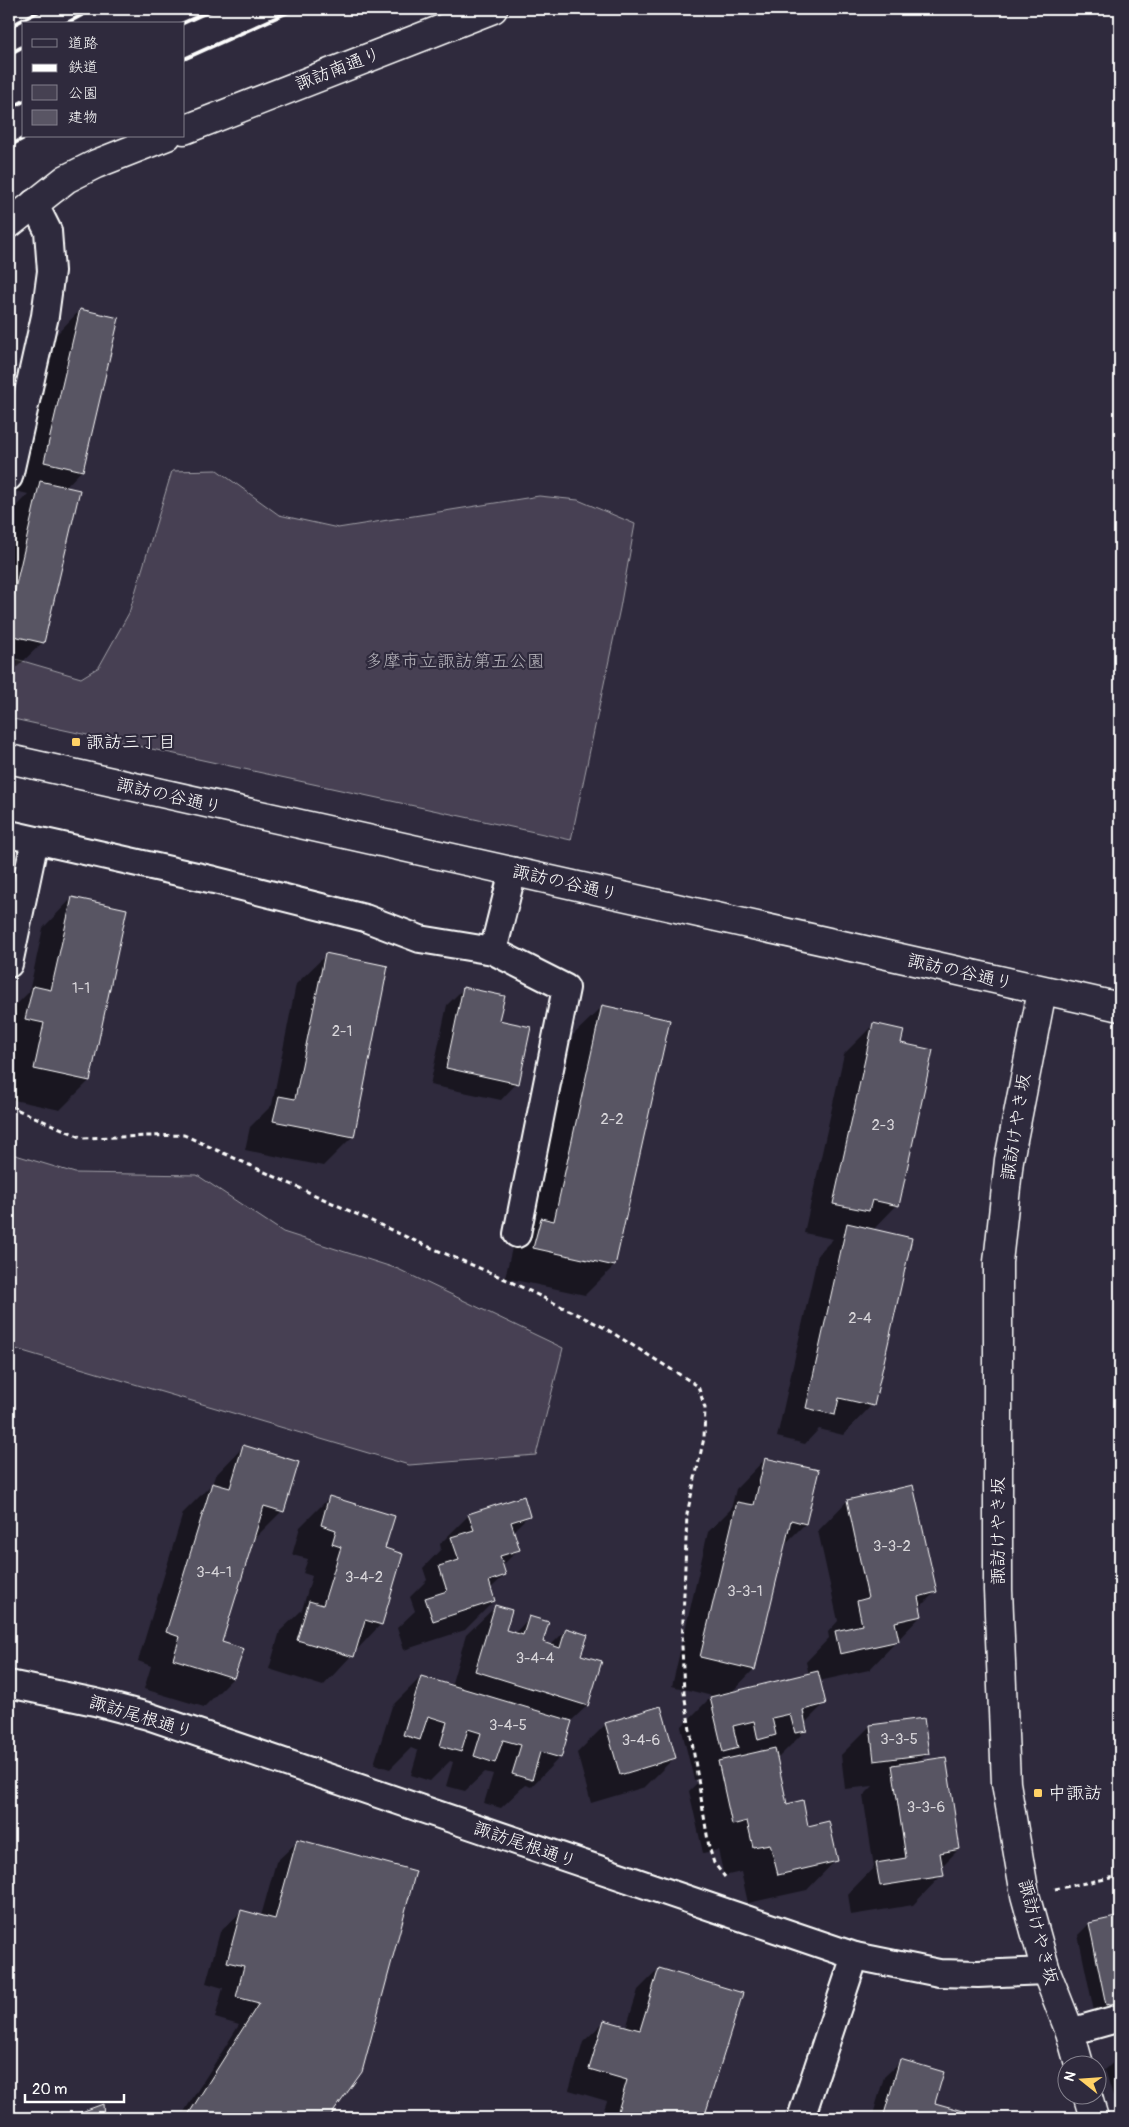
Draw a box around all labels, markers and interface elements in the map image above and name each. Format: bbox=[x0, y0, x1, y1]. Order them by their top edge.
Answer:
legend bbox=[22, 22, 185, 138]
text: 道路 bbox=[68, 34, 98, 53]
street label: 諏訪南通り bbox=[292, 42, 384, 96]
text: 鉄道 bbox=[68, 58, 98, 77]
text: 公園 bbox=[68, 84, 98, 103]
text: 建物 bbox=[68, 108, 98, 127]
park label: 多摩市立諏訪第五公園 bbox=[365, 650, 545, 673]
place label: 諏訪三丁目 bbox=[86, 731, 176, 754]
marker: 諏訪三丁目 bbox=[70, 736, 82, 748]
street label: 諏訪の谷通り bbox=[114, 773, 224, 819]
street label: 諏訪の谷通り bbox=[510, 860, 620, 906]
street label: 諏訪の谷通り bbox=[905, 949, 1015, 995]
house number: 1-1 bbox=[72, 979, 90, 998]
house number: 2-1 bbox=[332, 1022, 352, 1041]
street label: 諏訪けやき坂 bbox=[996, 1072, 1036, 1182]
house number: 2-2 bbox=[600, 1110, 624, 1129]
house number: 2-3 bbox=[871, 1116, 895, 1135]
house number: 2-4 bbox=[848, 1309, 872, 1328]
street label: 諏訪けやき坂 bbox=[987, 1477, 1010, 1585]
house number: 3-3-2 bbox=[873, 1537, 911, 1556]
house number: 3-4-1 bbox=[196, 1563, 232, 1582]
house number: 3-4-2 bbox=[345, 1568, 383, 1587]
house number: 3-3-1 bbox=[727, 1582, 763, 1601]
house number: 3-4-4 bbox=[516, 1649, 555, 1668]
street label: 諏訪尾根通り bbox=[86, 1690, 196, 1744]
house number: 3-4-5 bbox=[489, 1716, 527, 1735]
house number: 3-3-5 bbox=[880, 1730, 918, 1749]
house number: 3-4-6 bbox=[622, 1731, 660, 1750]
place label: 中諏訪 bbox=[1048, 1782, 1102, 1805]
marker: 中諏訪 bbox=[1032, 1787, 1044, 1799]
house number: 3-3-6 bbox=[907, 1798, 945, 1817]
street label: 諏訪尾根通り bbox=[470, 1817, 580, 1873]
street label: 諏訪けやき坂 bbox=[1013, 1877, 1063, 1987]
north arrow bbox=[1056, 2054, 1106, 2104]
text: N bbox=[1061, 2069, 1080, 2083]
scale bar bbox=[25, 2072, 124, 2104]
text: 20 m bbox=[32, 2080, 67, 2099]

